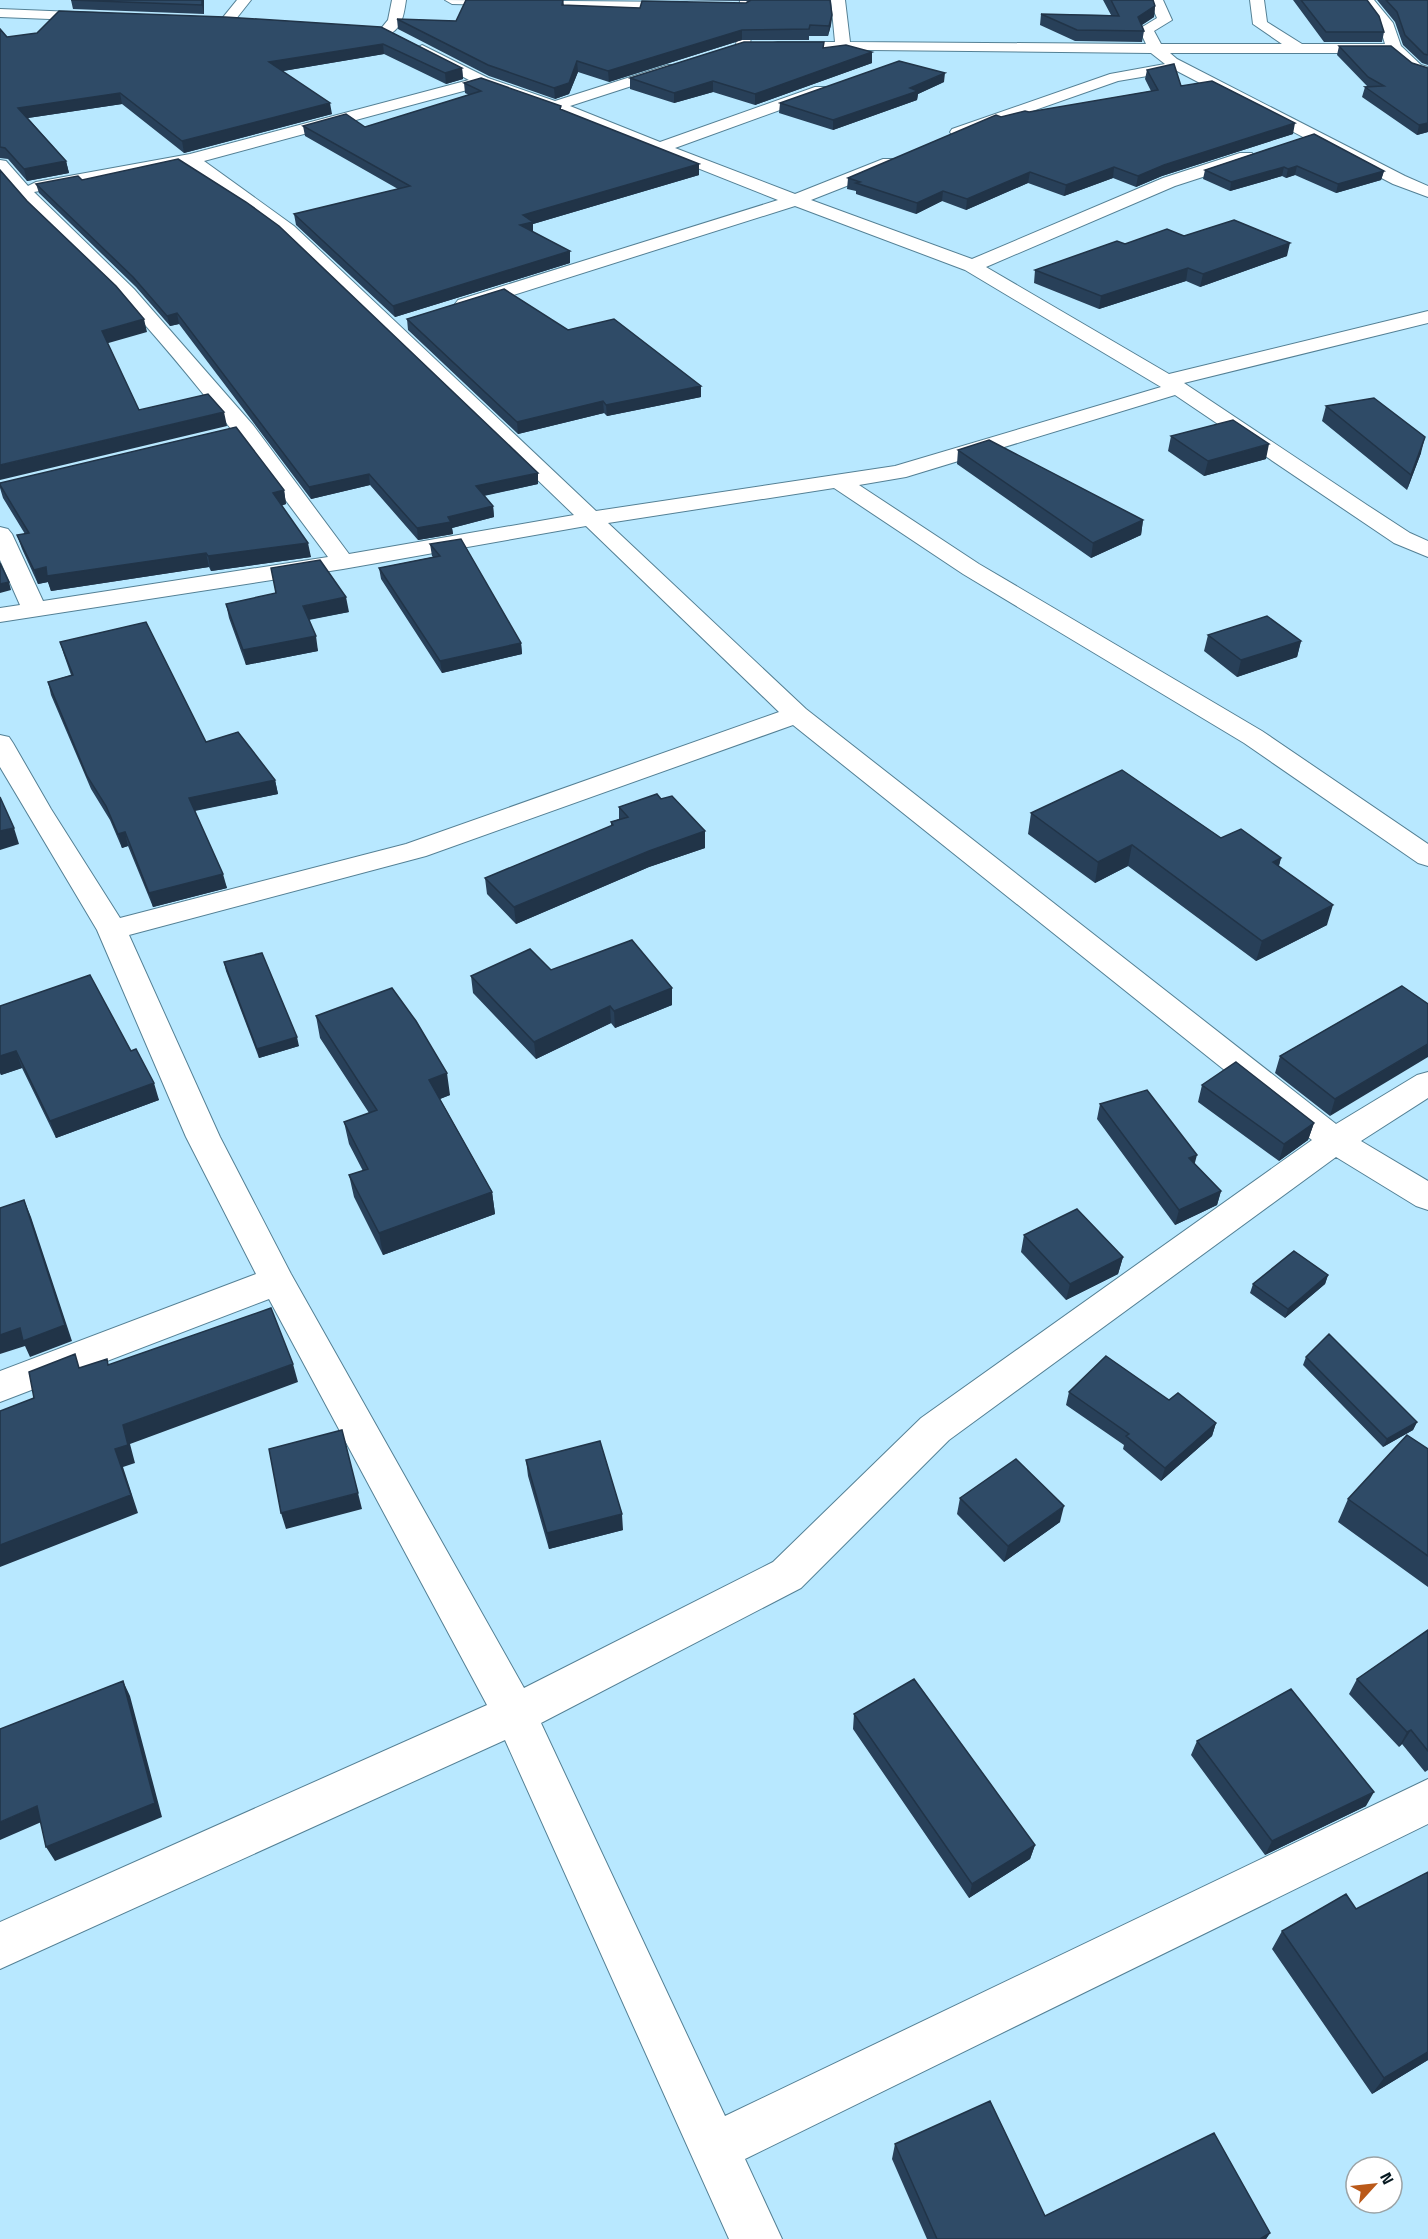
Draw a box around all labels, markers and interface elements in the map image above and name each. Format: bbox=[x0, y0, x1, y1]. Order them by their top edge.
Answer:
north arrow bbox=[1344, 2155, 1404, 2215]
text: N bbox=[1374, 2168, 1401, 2189]

